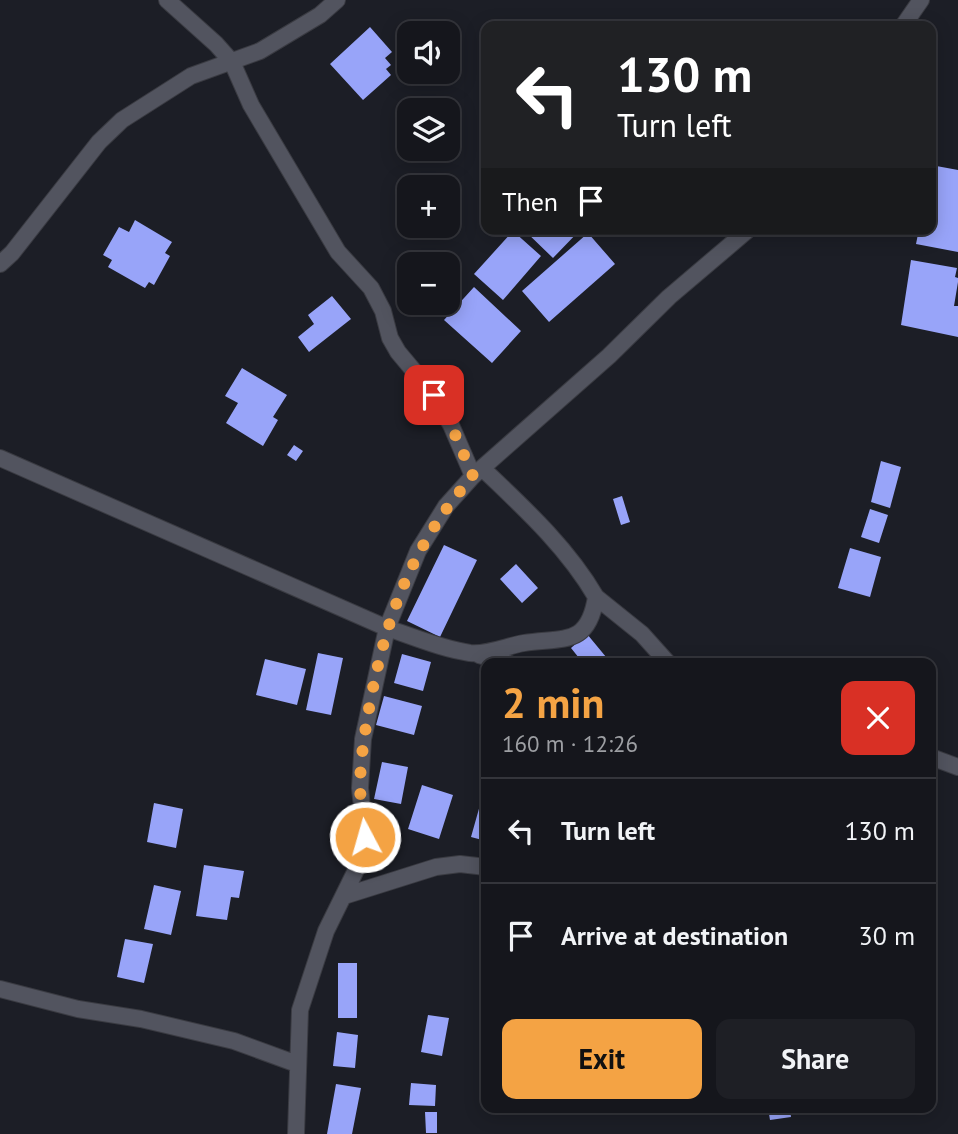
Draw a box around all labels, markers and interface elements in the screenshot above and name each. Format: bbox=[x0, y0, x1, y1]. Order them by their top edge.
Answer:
map controls bbox=[397, 21, 460, 315]
button: sound bbox=[397, 21, 460, 84]
text: 130 m bbox=[617, 42, 752, 106]
icon: left bbox=[502, 49, 593, 140]
button: layers bbox=[397, 98, 460, 161]
text: Turn left bbox=[617, 104, 732, 146]
button: + bbox=[397, 175, 460, 238]
icon: arrive bbox=[572, 182, 610, 220]
text: Then bbox=[502, 185, 558, 218]
button: − bbox=[397, 252, 460, 315]
pin bbox=[404, 365, 464, 425]
icon: arrive bbox=[415, 376, 453, 414]
text: 2 min bbox=[502, 675, 604, 730]
button: close bbox=[841, 681, 915, 755]
text: 160 m · 12:26 bbox=[502, 729, 638, 758]
position arrow bbox=[328, 800, 402, 874]
icon: left bbox=[502, 812, 540, 850]
text: Turn left bbox=[561, 814, 655, 847]
text: 130 m bbox=[844, 814, 915, 847]
icon: arrive bbox=[502, 917, 540, 955]
text: Arrive at destination bbox=[561, 919, 788, 952]
text: 30 m bbox=[859, 919, 915, 952]
button: Exit bbox=[502, 1019, 702, 1099]
button: Share bbox=[716, 1019, 915, 1099]

